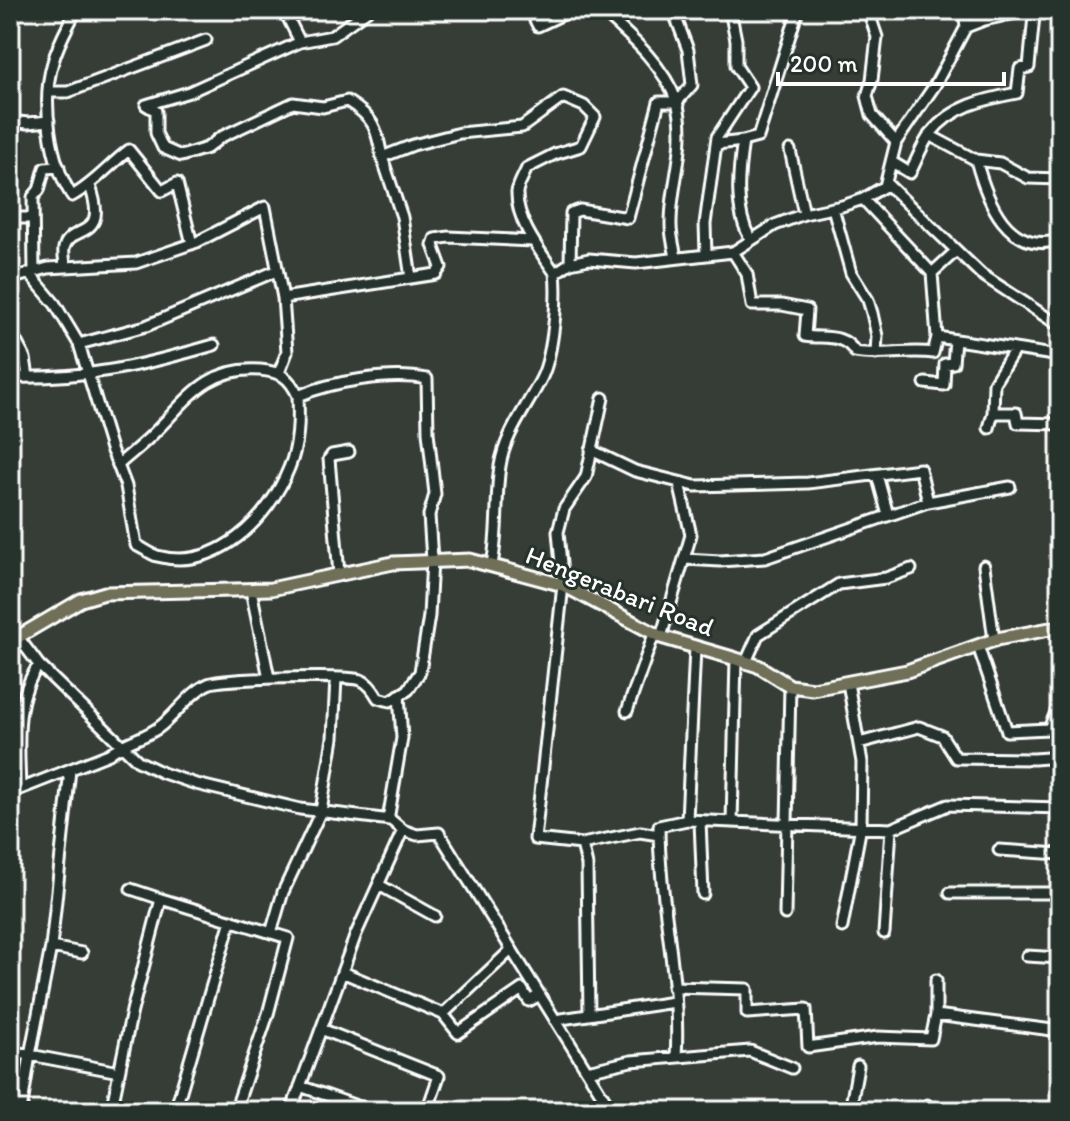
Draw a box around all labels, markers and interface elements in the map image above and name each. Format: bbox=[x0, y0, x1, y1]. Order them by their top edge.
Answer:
scale bar bbox=[778, 36, 1004, 86]
text: 200 m bbox=[790, 49, 858, 78]
street label: Hengerabari Road bbox=[521, 539, 719, 643]

